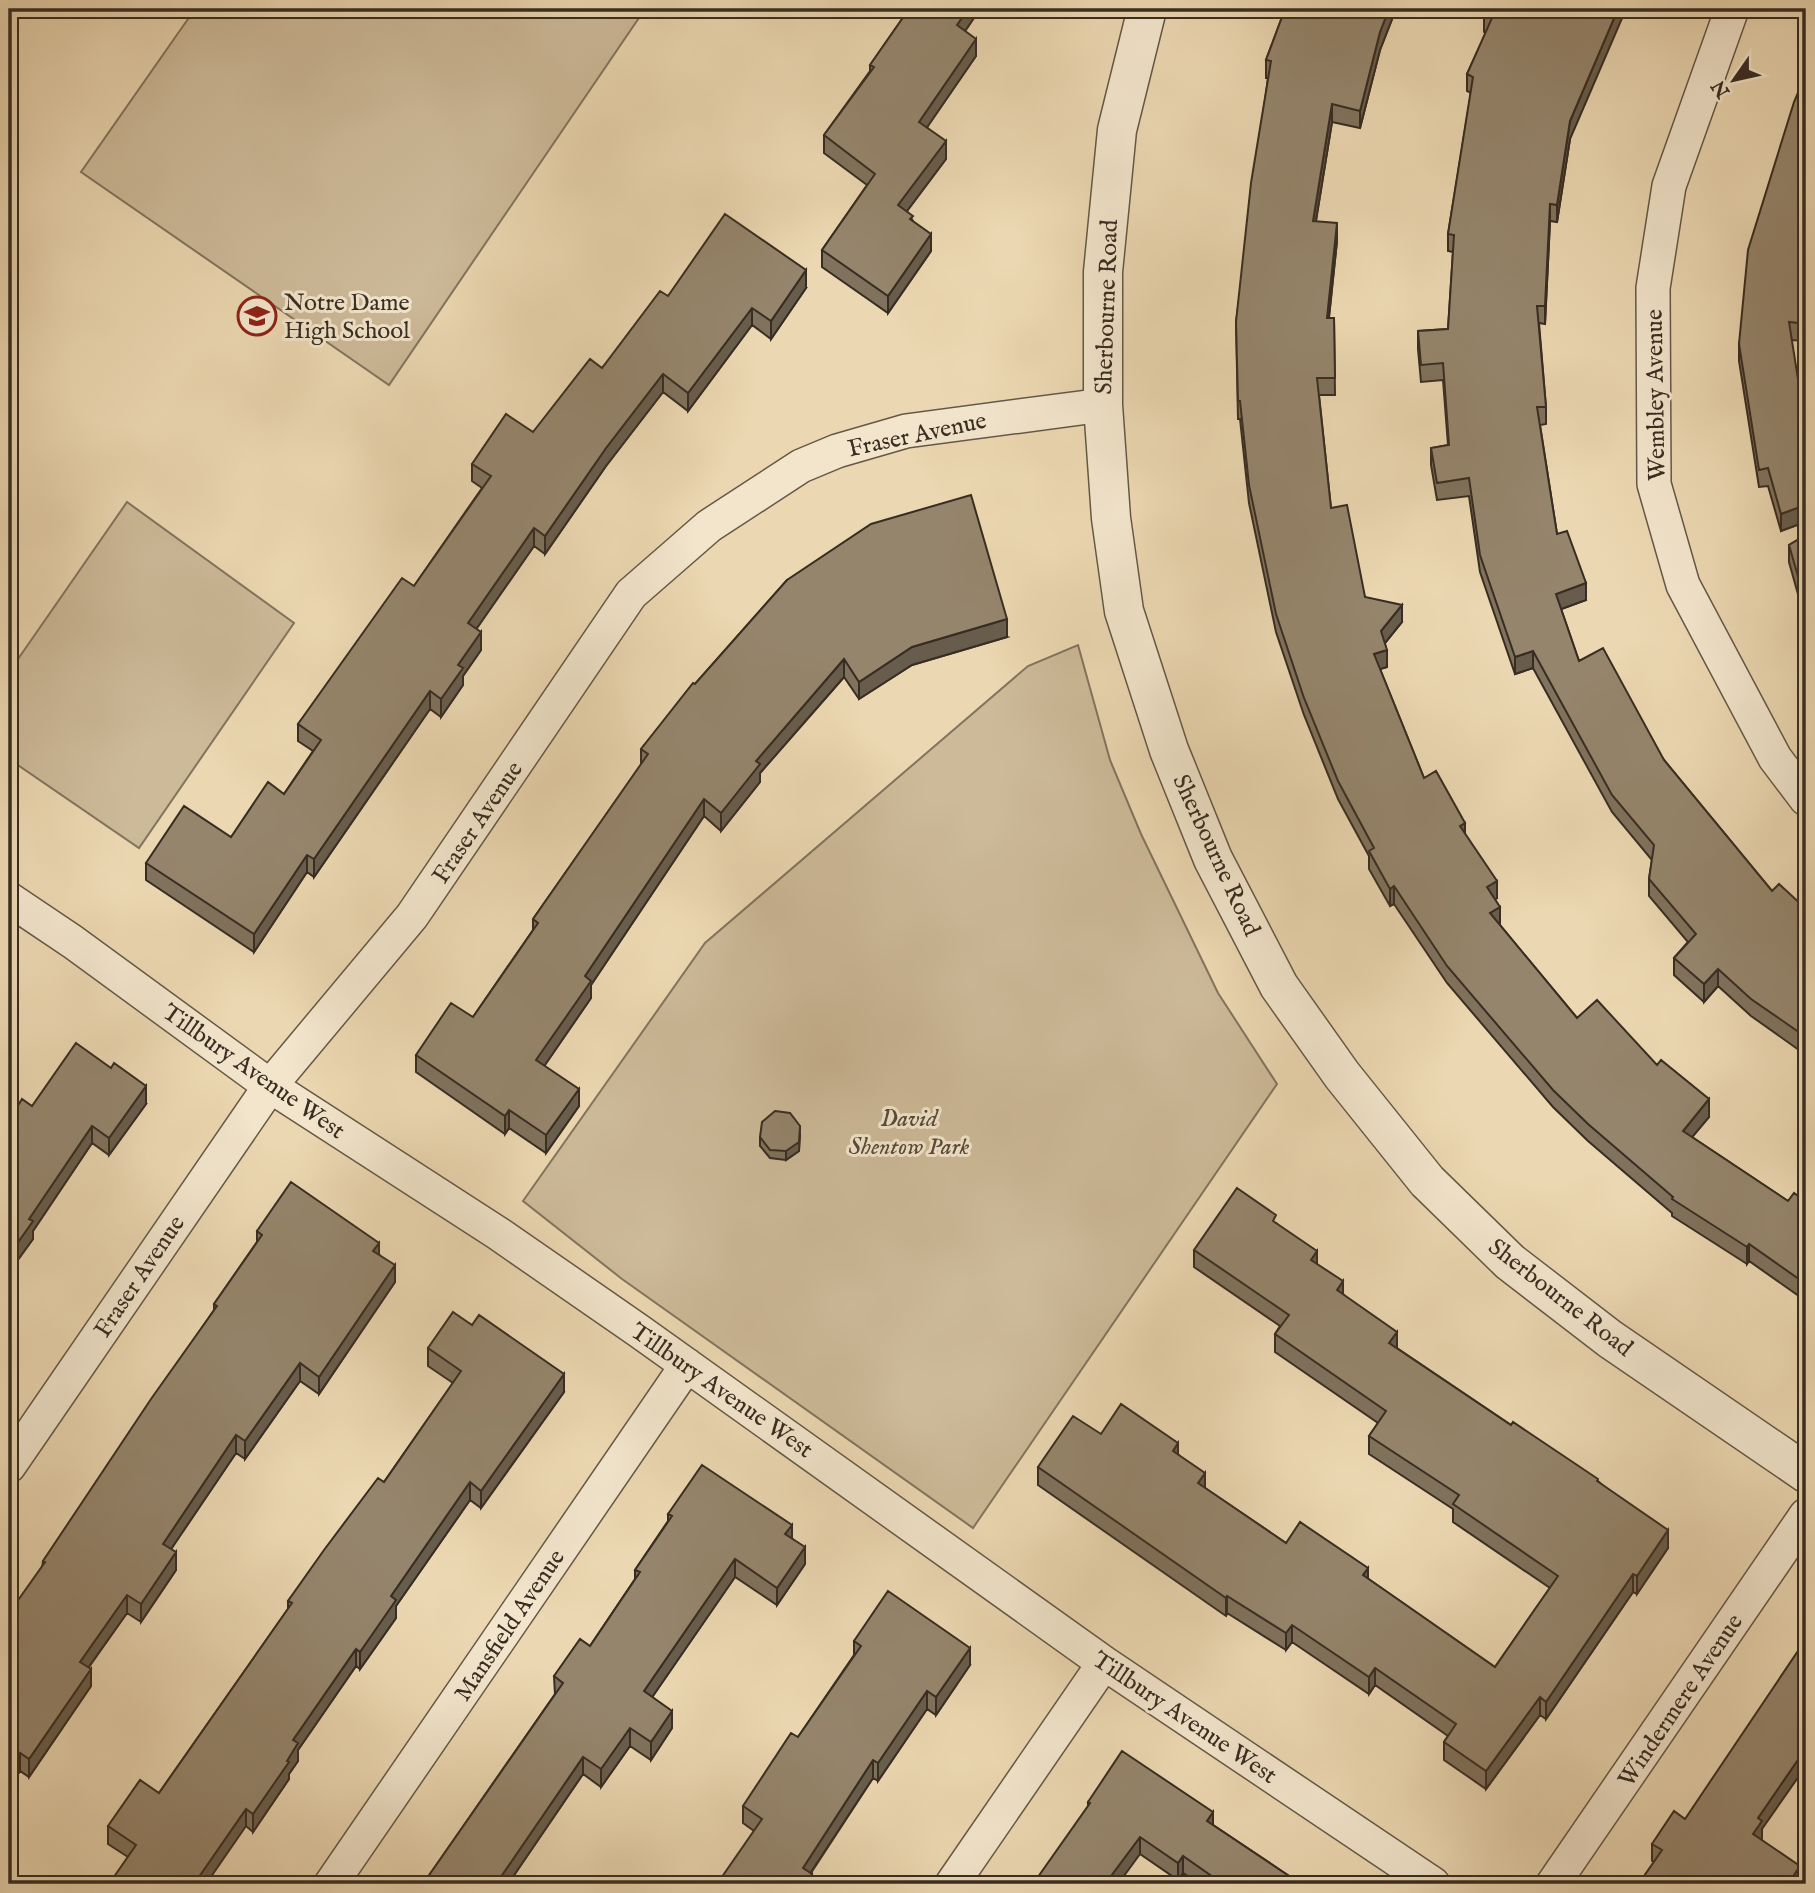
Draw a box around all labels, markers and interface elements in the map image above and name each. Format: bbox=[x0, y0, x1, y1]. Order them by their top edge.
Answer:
north arrow bbox=[1700, 46, 1770, 116]
text: N bbox=[1707, 74, 1737, 103]
street label: Sherbourne Road bbox=[1089, 219, 1126, 395]
place label: Notre Dame High School bbox=[284, 288, 410, 347]
school or university icon: Notre Dame High School bbox=[236, 295, 278, 337]
street label: Wembley Avenue bbox=[1640, 309, 1673, 481]
street label: Fraser Avenue bbox=[845, 406, 989, 465]
street label: Fraser Avenue bbox=[426, 756, 531, 890]
street label: Sherbourne Road bbox=[1165, 770, 1267, 942]
street label: Tillbury Avenue West bbox=[156, 998, 351, 1147]
park label: David Shentow Park bbox=[849, 1104, 970, 1163]
street label: Fraser Avenue bbox=[88, 1210, 193, 1344]
street label: Sherbourne Road bbox=[1482, 1232, 1639, 1364]
street label: Tillbury Avenue West bbox=[624, 1317, 819, 1466]
street label: Mansfield Avenue bbox=[448, 1544, 573, 1708]
street label: Windermere Avenue bbox=[1612, 1608, 1751, 1793]
street label: Tillbury Avenue West bbox=[1086, 1645, 1282, 1791]

